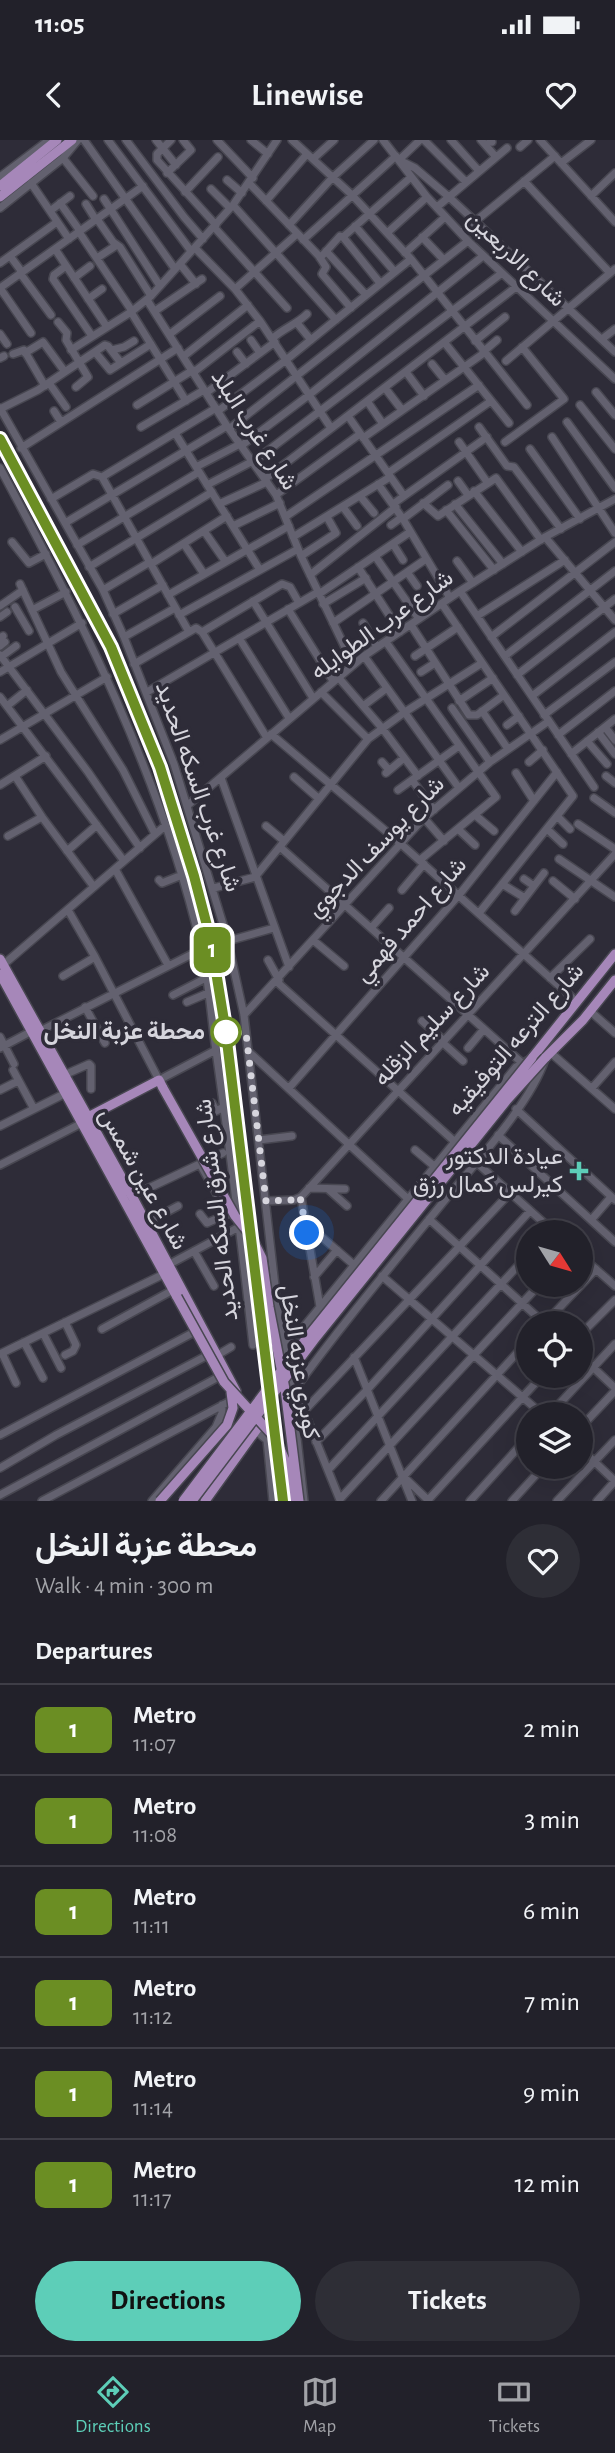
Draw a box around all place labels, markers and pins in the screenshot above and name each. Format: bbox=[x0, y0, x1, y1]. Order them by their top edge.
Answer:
marker: محطة عزبة النخل bbox=[211, 1017, 241, 1047]
place label: محطة عزبة النخل bbox=[43, 1020, 205, 1046]
place label: عيادة الدكتور كيرلس كمال رزق bbox=[413, 1145, 563, 1199]
marker: عيادة الدكتور كيرلس كمال رزق bbox=[569, 1161, 589, 1181]

